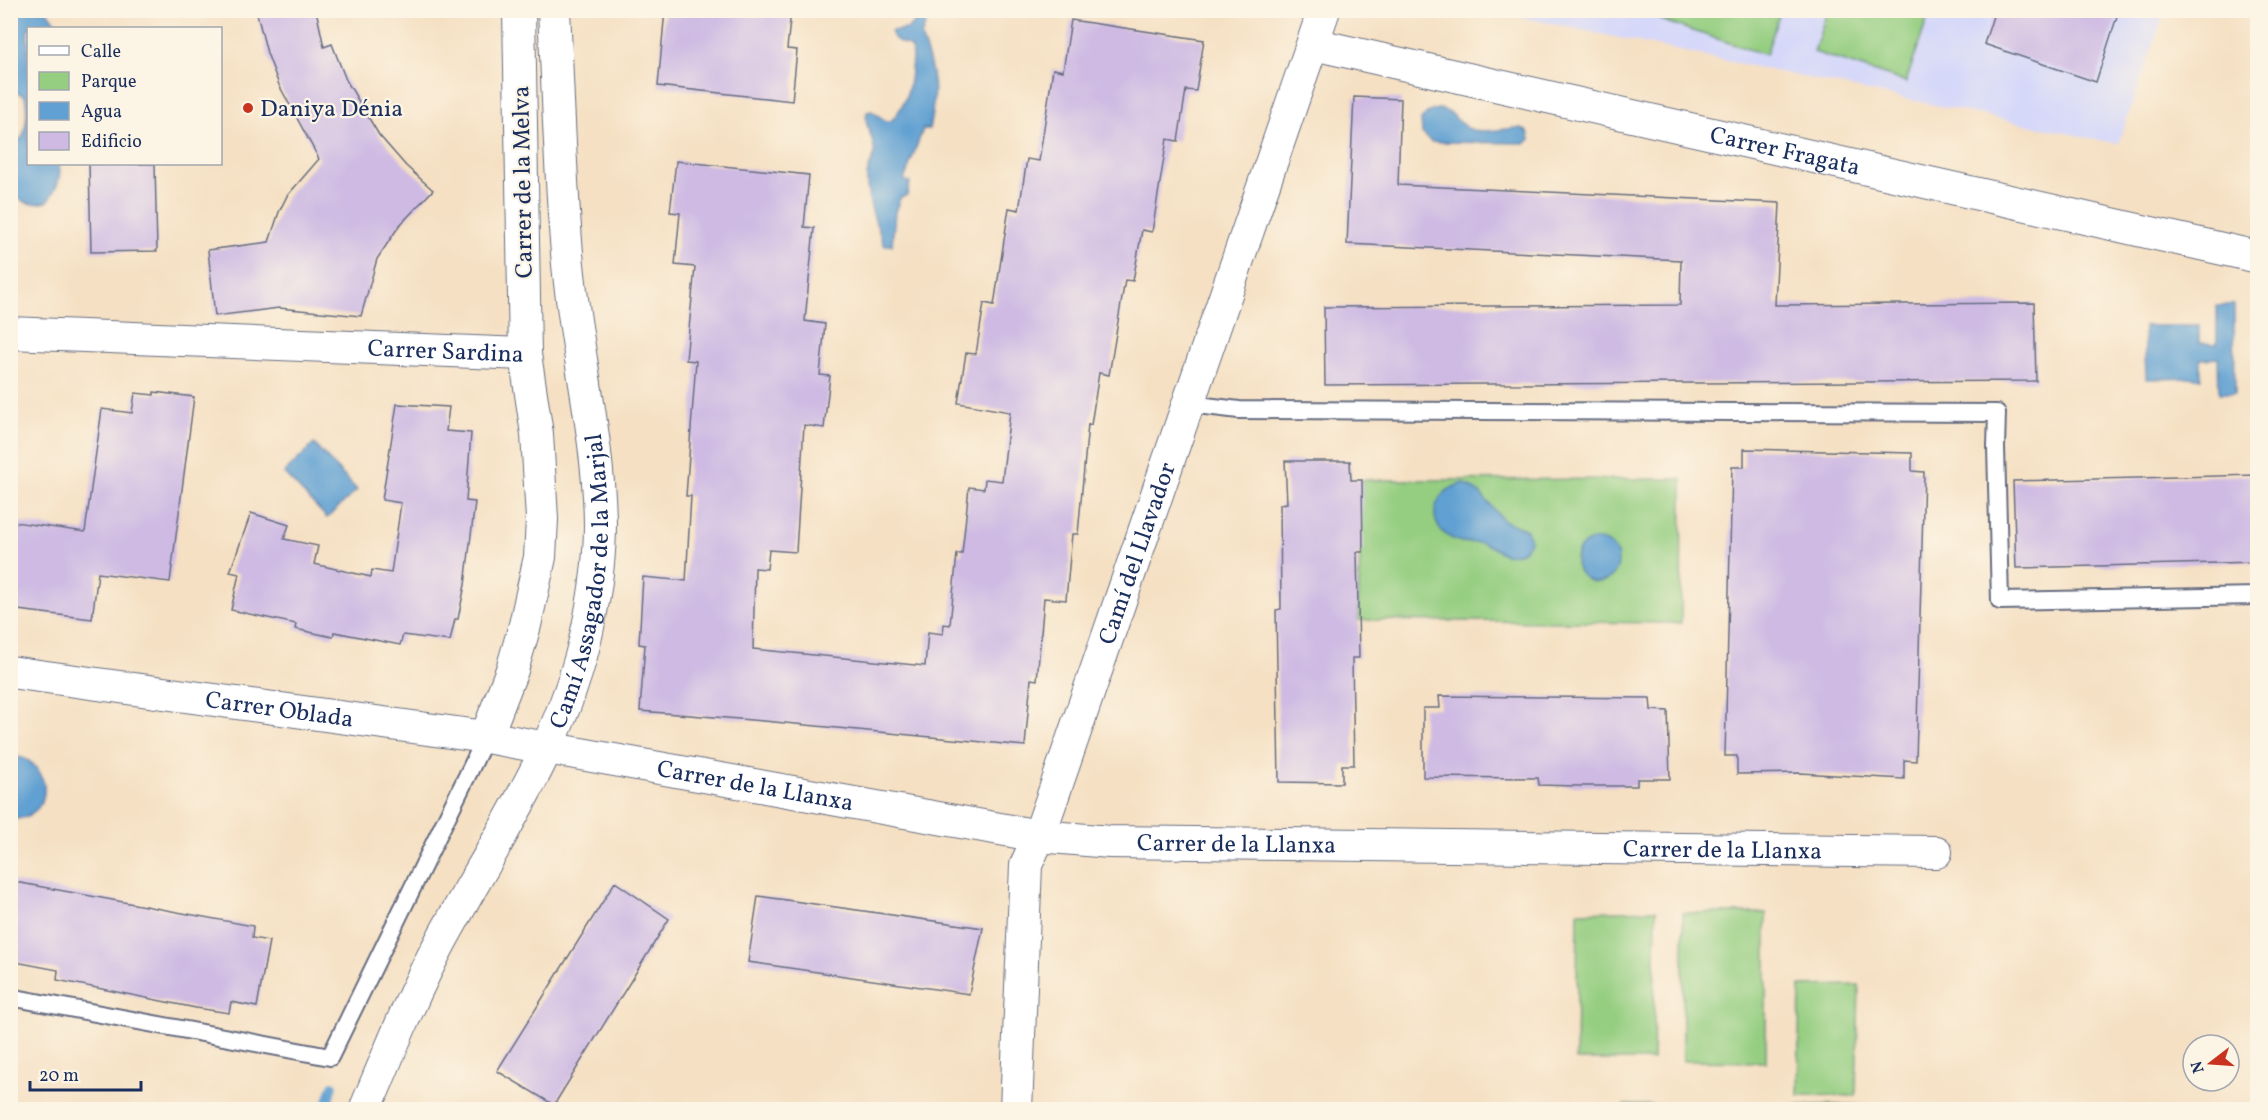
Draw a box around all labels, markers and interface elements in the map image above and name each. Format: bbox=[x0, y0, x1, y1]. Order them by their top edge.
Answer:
legend bbox=[27, 27, 222, 165]
text: Calle bbox=[81, 40, 121, 65]
text: Parque bbox=[81, 70, 136, 95]
street label: Carrer de la Melva bbox=[505, 85, 543, 279]
place label: Daniya Dénia bbox=[260, 93, 403, 127]
text: Agua bbox=[81, 100, 122, 125]
marker: Daniya Dénia bbox=[241, 101, 255, 115]
street label: Carrer Fragata bbox=[1706, 119, 1863, 186]
text: Edificio bbox=[81, 130, 142, 155]
street label: Carrer Sardina bbox=[367, 333, 524, 373]
street label: Camí Assagador de la Marjal bbox=[542, 431, 619, 735]
street label: Camí del Llavador bbox=[1091, 458, 1186, 650]
street label: Carrer Oblada bbox=[203, 684, 355, 738]
street label: Carrer de la Llanxa bbox=[654, 753, 856, 821]
street label: Carrer de la Llanxa bbox=[1137, 827, 1336, 864]
street label: Carrer de la Llanxa bbox=[1623, 833, 1822, 870]
north arrow bbox=[2181, 1033, 2241, 1093]
scale bar bbox=[30, 1054, 141, 1092]
text: N bbox=[2186, 1058, 2211, 1076]
text: 20 m bbox=[39, 1064, 79, 1089]

